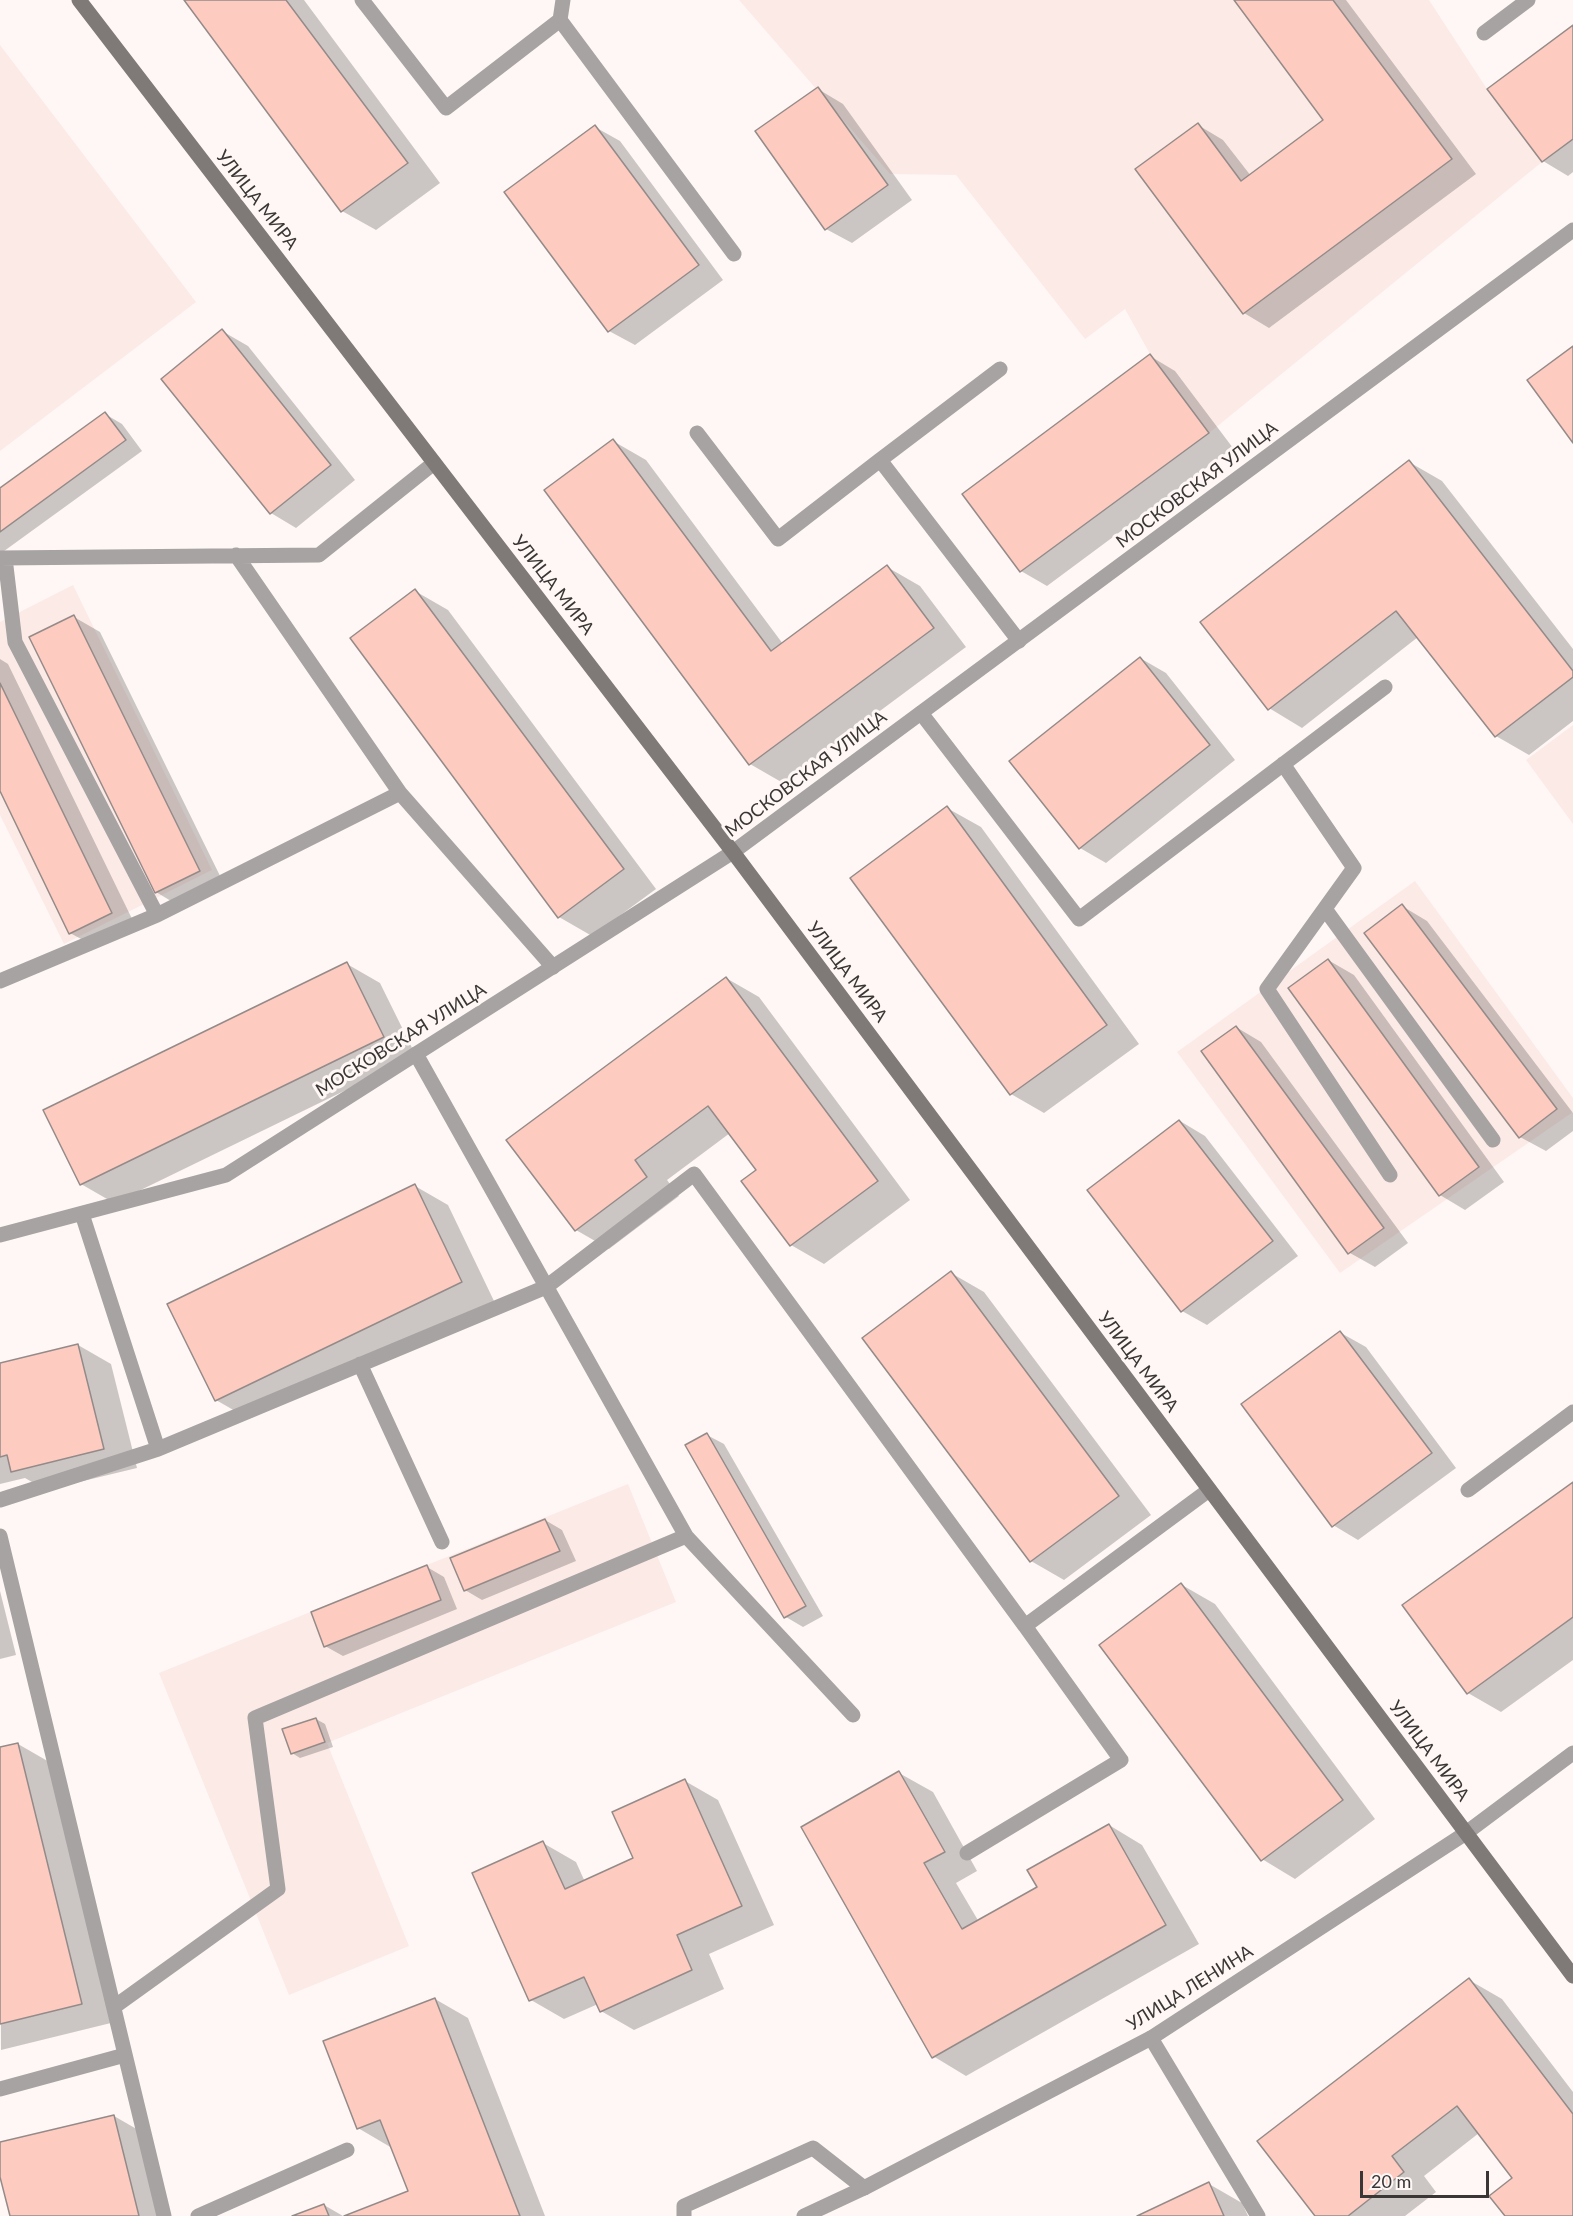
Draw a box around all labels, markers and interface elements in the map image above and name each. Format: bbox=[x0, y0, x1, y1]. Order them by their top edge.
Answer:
street label: УЛИЦА МИРА bbox=[211, 146, 303, 254]
street label: МОСКОВСКАЯ УЛИЦА bbox=[1112, 417, 1282, 553]
street label: УЛИЦА МИРА bbox=[507, 531, 599, 639]
street label: МОСКОВСКАЯ УЛИЦА bbox=[721, 706, 891, 842]
street label: УЛИЦА МИРА bbox=[802, 917, 892, 1027]
street label: МОСКОВСКАЯ УЛИЦА bbox=[312, 979, 490, 1101]
street label: УЛИЦА МИРА bbox=[1093, 1307, 1183, 1417]
street label: УЛИЦА МИРА bbox=[1384, 1696, 1474, 1806]
street label: УЛИЦА ЛЕНИНА bbox=[1123, 1941, 1257, 2035]
scale bar bbox=[1363, 2159, 1492, 2197]
text: 20 m bbox=[1371, 2170, 1411, 2192]

